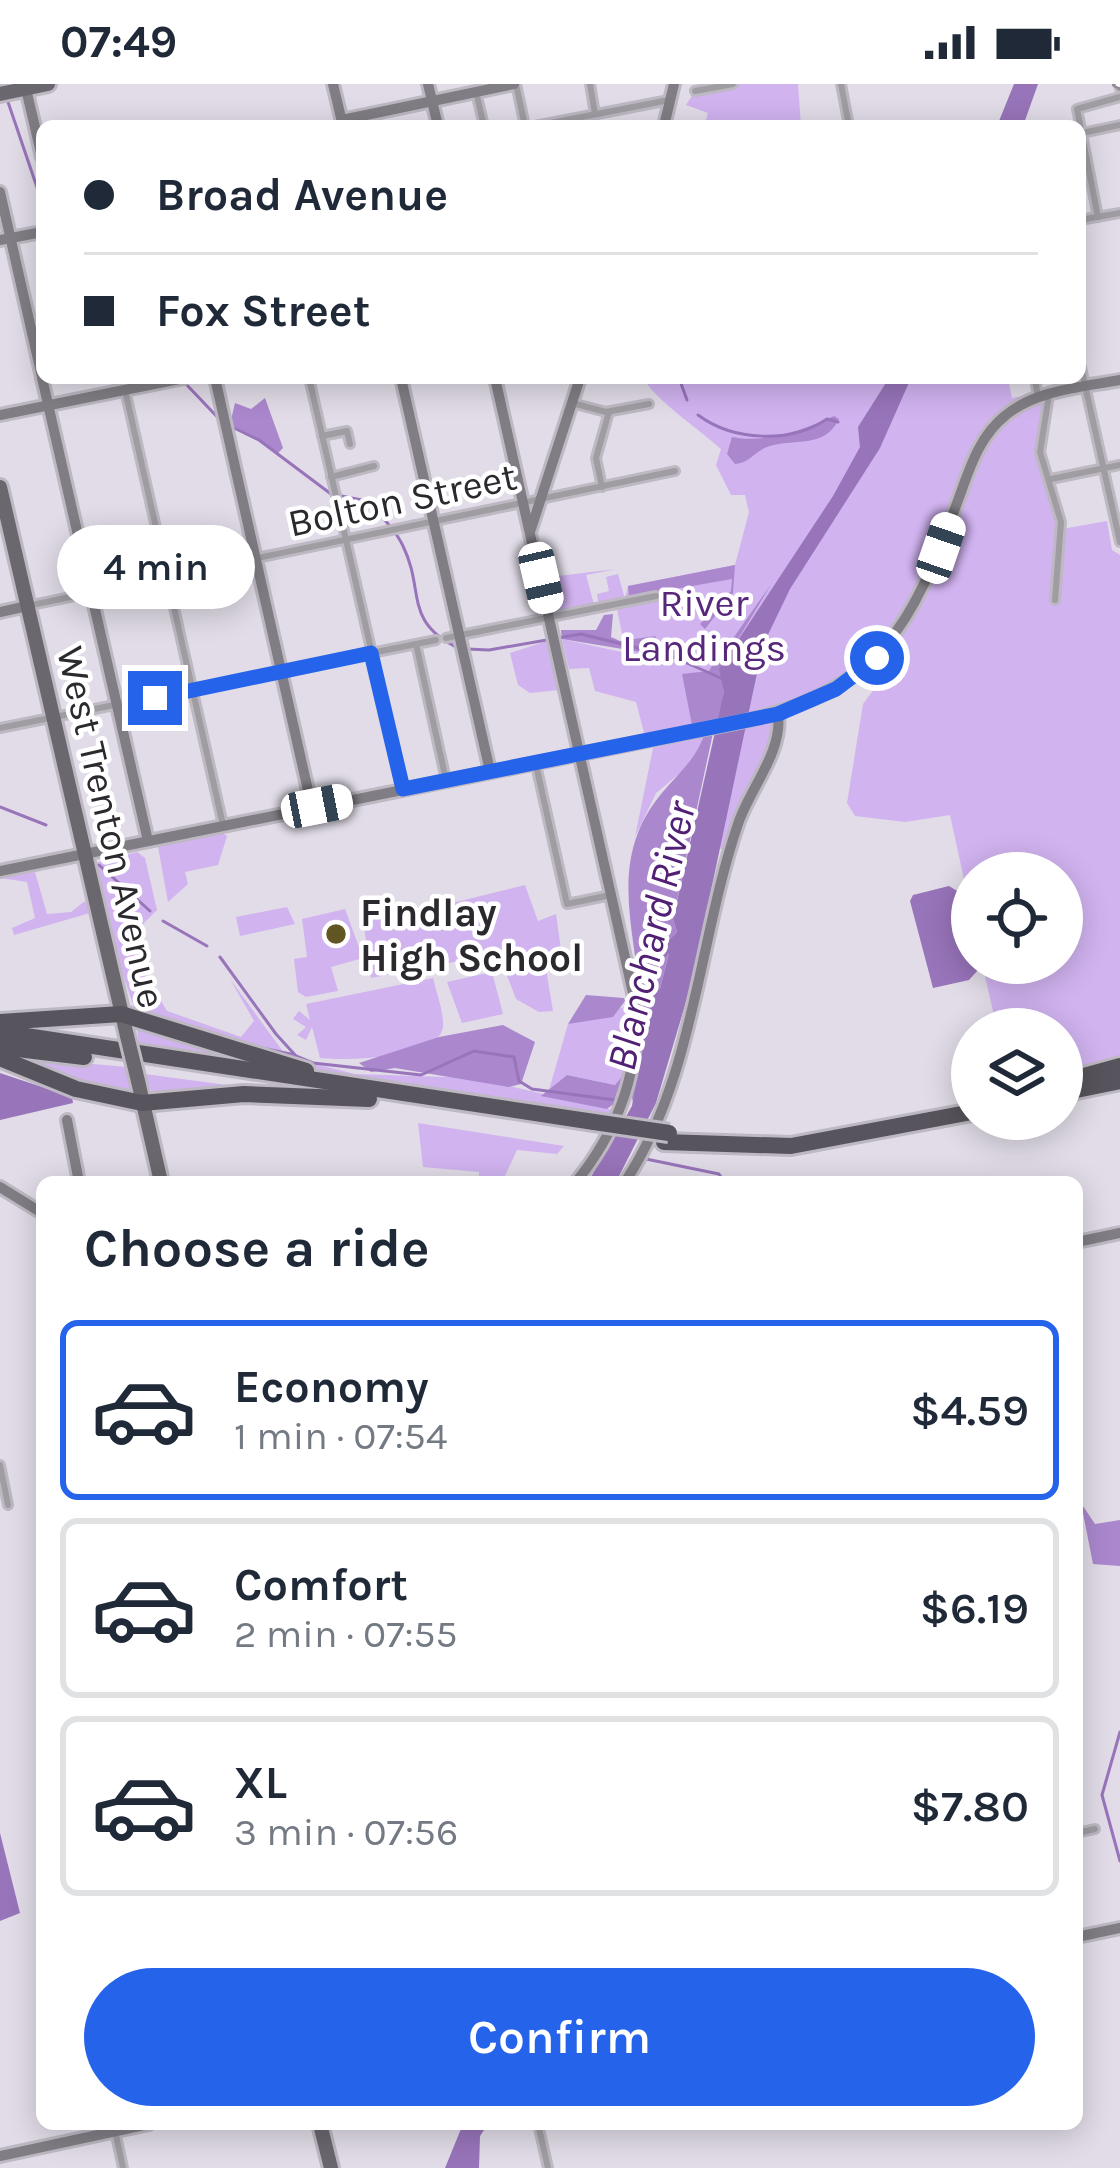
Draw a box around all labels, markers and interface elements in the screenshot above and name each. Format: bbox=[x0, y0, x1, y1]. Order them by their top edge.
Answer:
text: 07:49 bbox=[60, 16, 177, 68]
text: Broad Avenue bbox=[156, 169, 448, 221]
text: Fox Street bbox=[156, 285, 370, 337]
street label: Bolton Street bbox=[284, 453, 521, 547]
car bbox=[912, 508, 970, 588]
callout: 4 min bbox=[56, 524, 254, 608]
car bbox=[515, 539, 567, 617]
text: 4 min bbox=[103, 544, 209, 590]
park label: River Landings bbox=[622, 580, 786, 671]
route start bbox=[850, 631, 904, 685]
street label: West Trenton Avenue bbox=[47, 642, 175, 1012]
route end bbox=[128, 671, 182, 725]
car bbox=[278, 781, 356, 831]
water label: Blanchard River bbox=[596, 795, 707, 1076]
map controls bbox=[951, 852, 1083, 1140]
button: locate bbox=[951, 852, 1083, 984]
place label: Findlay High School bbox=[360, 890, 583, 981]
marker: Findlay High School bbox=[323, 921, 349, 947]
button: layers bbox=[951, 1008, 1083, 1140]
text: Choose a ride bbox=[84, 1216, 430, 1280]
icon: car bbox=[90, 1356, 198, 1464]
text: Economy bbox=[234, 1361, 429, 1413]
text: $4.59 bbox=[910, 1384, 1029, 1436]
text: 1 min · 07:54 bbox=[234, 1413, 448, 1459]
icon: car bbox=[90, 1554, 198, 1662]
text: Comfort bbox=[234, 1559, 408, 1611]
text: $6.19 bbox=[920, 1582, 1029, 1634]
text: 2 min · 07:55 bbox=[234, 1611, 457, 1657]
icon: car bbox=[90, 1752, 198, 1860]
text: XL bbox=[234, 1757, 287, 1809]
text: $7.80 bbox=[911, 1780, 1029, 1832]
text: 3 min · 07:56 bbox=[234, 1809, 458, 1855]
button: Confirm bbox=[84, 1968, 1035, 2106]

